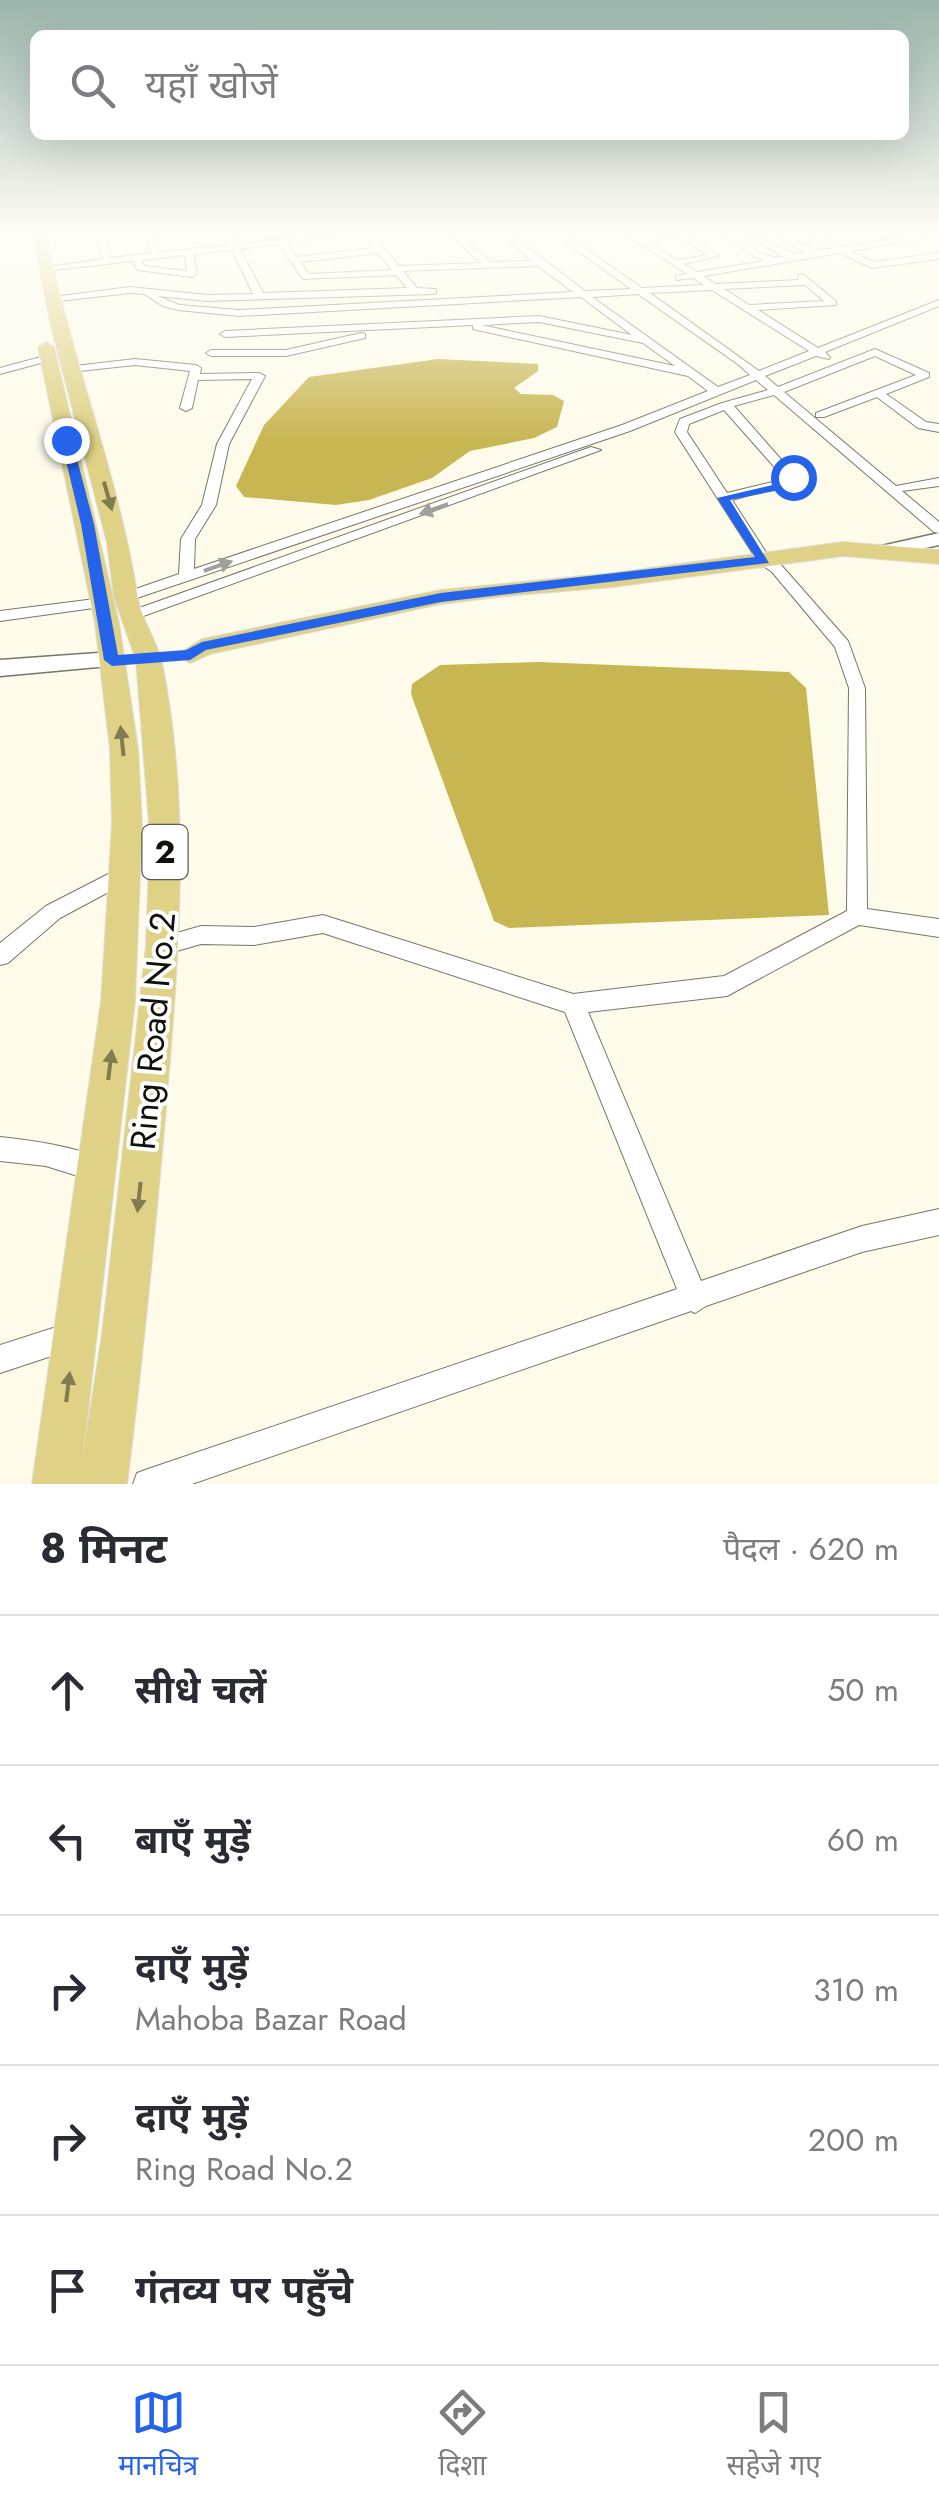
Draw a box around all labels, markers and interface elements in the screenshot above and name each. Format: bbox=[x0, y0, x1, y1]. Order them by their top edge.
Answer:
search box bbox=[30, 30, 909, 140]
text: यहाँ खोजें bbox=[145, 57, 278, 112]
icon: search bbox=[65, 58, 120, 113]
route end bbox=[44, 418, 90, 464]
route start bbox=[771, 455, 817, 501]
one-way arrow bbox=[100, 481, 116, 512]
one-way arrow bbox=[419, 502, 449, 517]
one-way arrow bbox=[203, 557, 233, 572]
one-way arrow bbox=[114, 725, 130, 756]
road number: 2 bbox=[142, 825, 188, 879]
street label: Ring Road No.2 bbox=[118, 910, 188, 1152]
one-way arrow bbox=[102, 1049, 118, 1080]
one-way arrow bbox=[131, 1182, 147, 1214]
one-way arrow bbox=[61, 1371, 77, 1403]
text: 8 मिनट bbox=[40, 1518, 167, 1579]
text: पैदल · 620 m bbox=[723, 1526, 899, 1572]
text: सीधे चलें bbox=[135, 1662, 266, 1717]
icon: ahead bbox=[40, 1663, 95, 1718]
text: 50 m bbox=[827, 1667, 899, 1713]
text: बाएँ मुड़ें bbox=[135, 1812, 251, 1867]
icon: left bbox=[40, 1813, 95, 1868]
text: 60 m bbox=[827, 1817, 899, 1863]
text: दाएँ मुड़ें bbox=[135, 1939, 248, 1994]
icon: right bbox=[40, 1963, 95, 2018]
text: 310 m bbox=[813, 1967, 899, 2013]
text: Mahoba Bazar Road bbox=[135, 1996, 407, 2042]
text: दाएँ मुड़ें bbox=[135, 2089, 248, 2144]
icon: right bbox=[40, 2113, 95, 2168]
text: 200 m bbox=[808, 2117, 899, 2163]
text: Ring Road No.2 bbox=[135, 2146, 353, 2192]
text: गंतव्य पर पहुँचे bbox=[135, 2262, 353, 2317]
icon: arrive bbox=[40, 2263, 95, 2318]
tab: मानचित्र bbox=[118, 2385, 198, 2486]
tab: दिशा bbox=[435, 2385, 490, 2486]
tab: सहेजे गए bbox=[726, 2385, 821, 2486]

